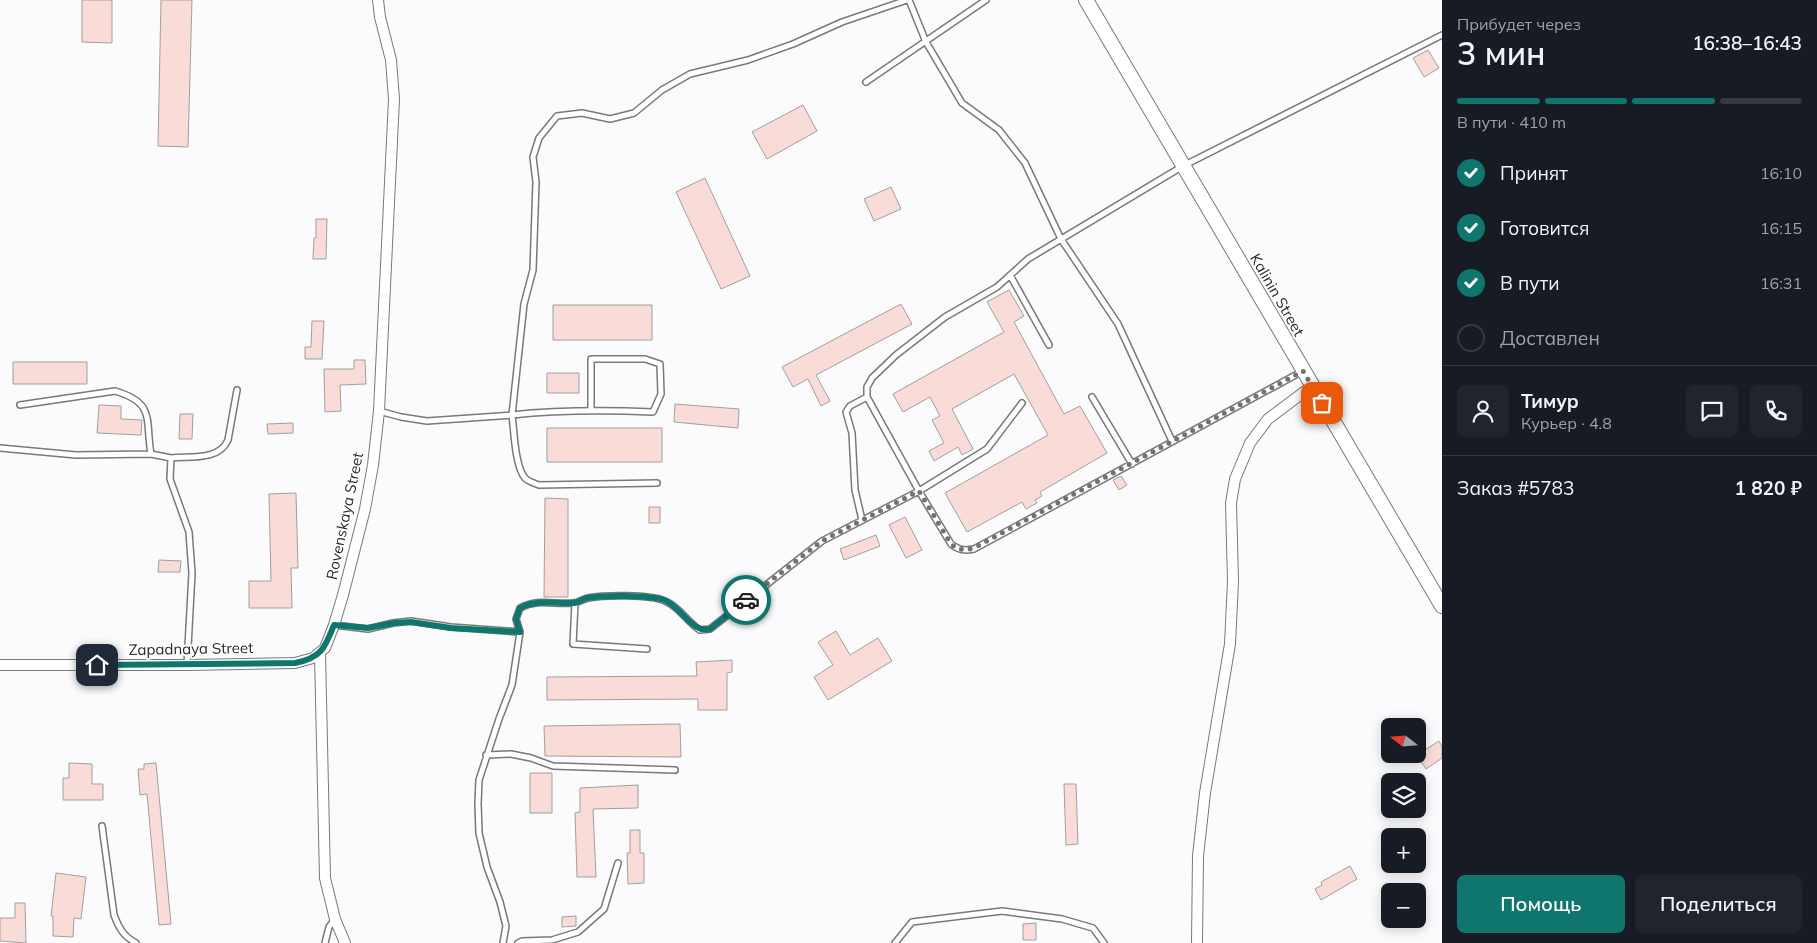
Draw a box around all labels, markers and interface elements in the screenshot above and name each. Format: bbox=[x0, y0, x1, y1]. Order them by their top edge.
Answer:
text: Прибудет через bbox=[1457, 14, 1581, 34]
text: 16:38–16:43 bbox=[1692, 31, 1802, 55]
text: 3 мин bbox=[1457, 33, 1545, 73]
text: В пути · 410 m bbox=[1457, 112, 1566, 132]
icon: check bbox=[1457, 159, 1485, 187]
text: Принят bbox=[1500, 161, 1568, 185]
text: 16:10 bbox=[1760, 163, 1802, 183]
icon: check bbox=[1457, 214, 1485, 242]
text: Готовится bbox=[1500, 216, 1590, 240]
text: 16:15 bbox=[1760, 218, 1802, 238]
street label: Kalinin Street bbox=[1246, 250, 1309, 339]
icon: check bbox=[1457, 269, 1485, 297]
text: В пути bbox=[1500, 271, 1559, 295]
text: 16:31 bbox=[1760, 273, 1802, 293]
text: Доставлен bbox=[1500, 326, 1600, 350]
pin bbox=[1301, 382, 1343, 424]
button: person bbox=[1457, 385, 1509, 437]
button: chat bbox=[1686, 385, 1738, 437]
button: phone bbox=[1750, 385, 1802, 437]
icon: bag bbox=[1308, 389, 1336, 417]
text: Тимур bbox=[1521, 389, 1579, 413]
text: Курьер · 4.8 bbox=[1521, 413, 1612, 433]
street label: Rovenskaya Street bbox=[322, 450, 367, 581]
text: Заказ #5783 bbox=[1457, 476, 1574, 500]
text: 1 820 ₽ bbox=[1735, 476, 1802, 500]
courier bbox=[721, 575, 771, 625]
icon: car bbox=[732, 586, 760, 614]
street label: Zapadnaya Street bbox=[128, 638, 254, 659]
pin bbox=[76, 644, 118, 686]
icon: home bbox=[83, 651, 111, 679]
north arrow bbox=[1381, 718, 1426, 762]
map controls bbox=[1381, 718, 1426, 928]
button: layers bbox=[1381, 773, 1426, 818]
button: + bbox=[1381, 828, 1426, 873]
button: Помощь bbox=[1457, 875, 1625, 933]
button: Поделиться bbox=[1635, 875, 1802, 933]
button: − bbox=[1381, 883, 1426, 928]

